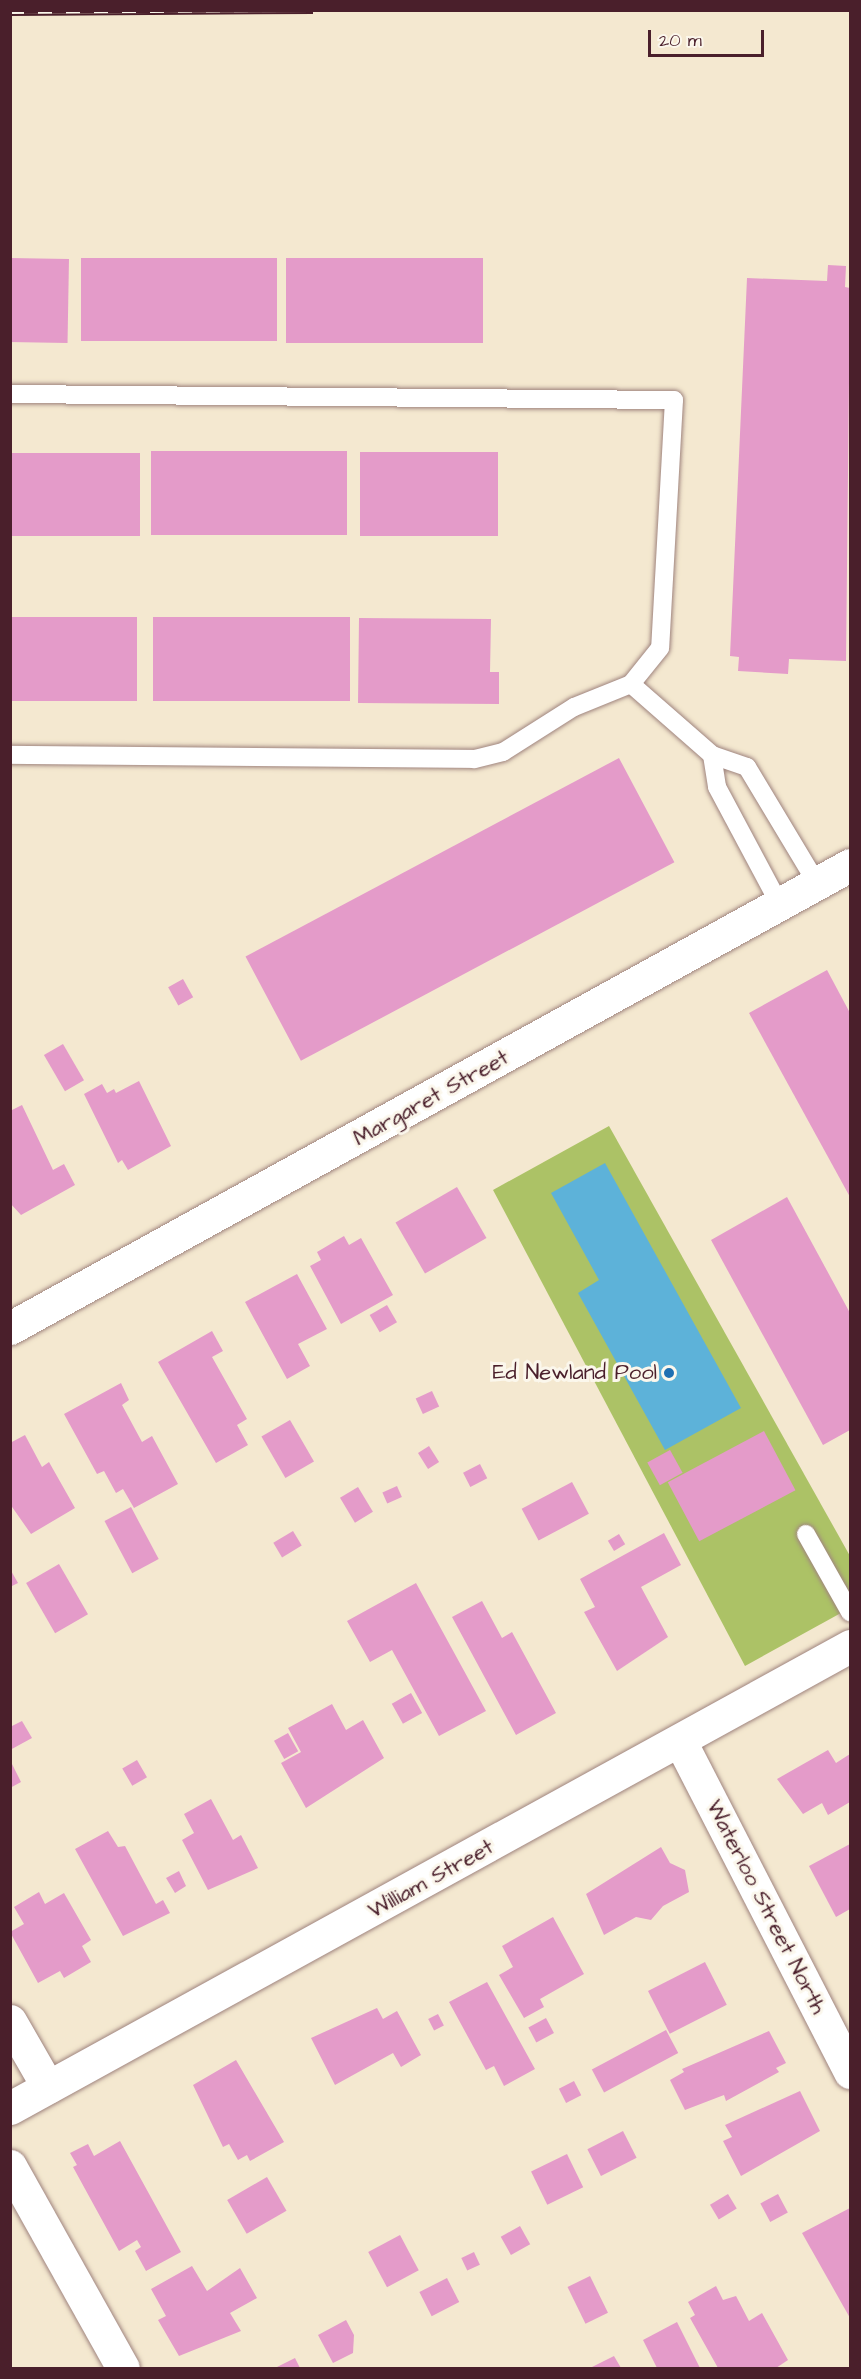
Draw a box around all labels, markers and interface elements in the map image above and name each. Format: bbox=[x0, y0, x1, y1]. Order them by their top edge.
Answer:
scale bar bbox=[651, 18, 766, 56]
text: 20 m bbox=[659, 28, 702, 53]
street label: Margaret Street bbox=[349, 1044, 513, 1152]
place label: Ed Newland Pool bbox=[492, 1360, 657, 1386]
marker: Ed Newland Pool bbox=[662, 1366, 676, 1380]
street label: Waterloo Street North bbox=[701, 1796, 831, 2018]
street label: William Street bbox=[364, 1834, 498, 1924]

